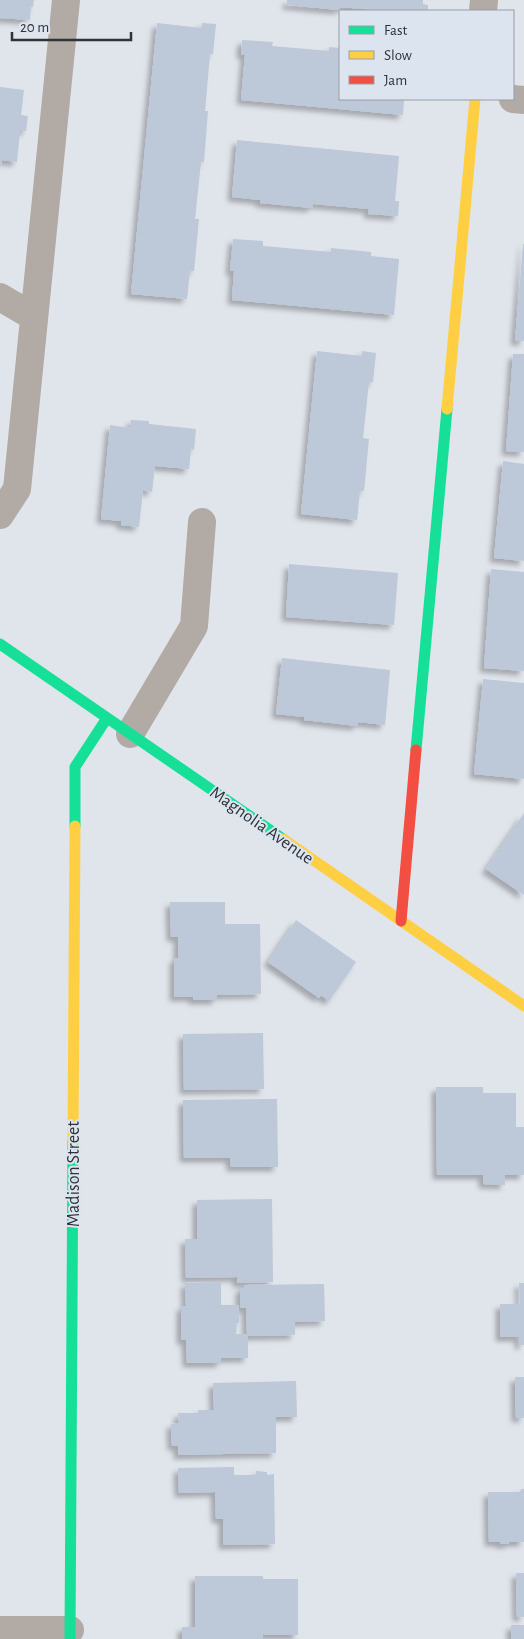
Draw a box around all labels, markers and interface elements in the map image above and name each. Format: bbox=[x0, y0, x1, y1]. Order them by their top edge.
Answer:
scale bar bbox=[12, 10, 131, 42]
legend bbox=[339, 10, 514, 100]
text: 20 m bbox=[20, 20, 49, 35]
text: Fast bbox=[384, 23, 408, 38]
text: Slow bbox=[384, 48, 412, 63]
text: Jam bbox=[384, 73, 407, 88]
street label: Magnolia Avenue bbox=[206, 784, 316, 868]
street label: Madison Street bbox=[65, 1121, 83, 1227]

